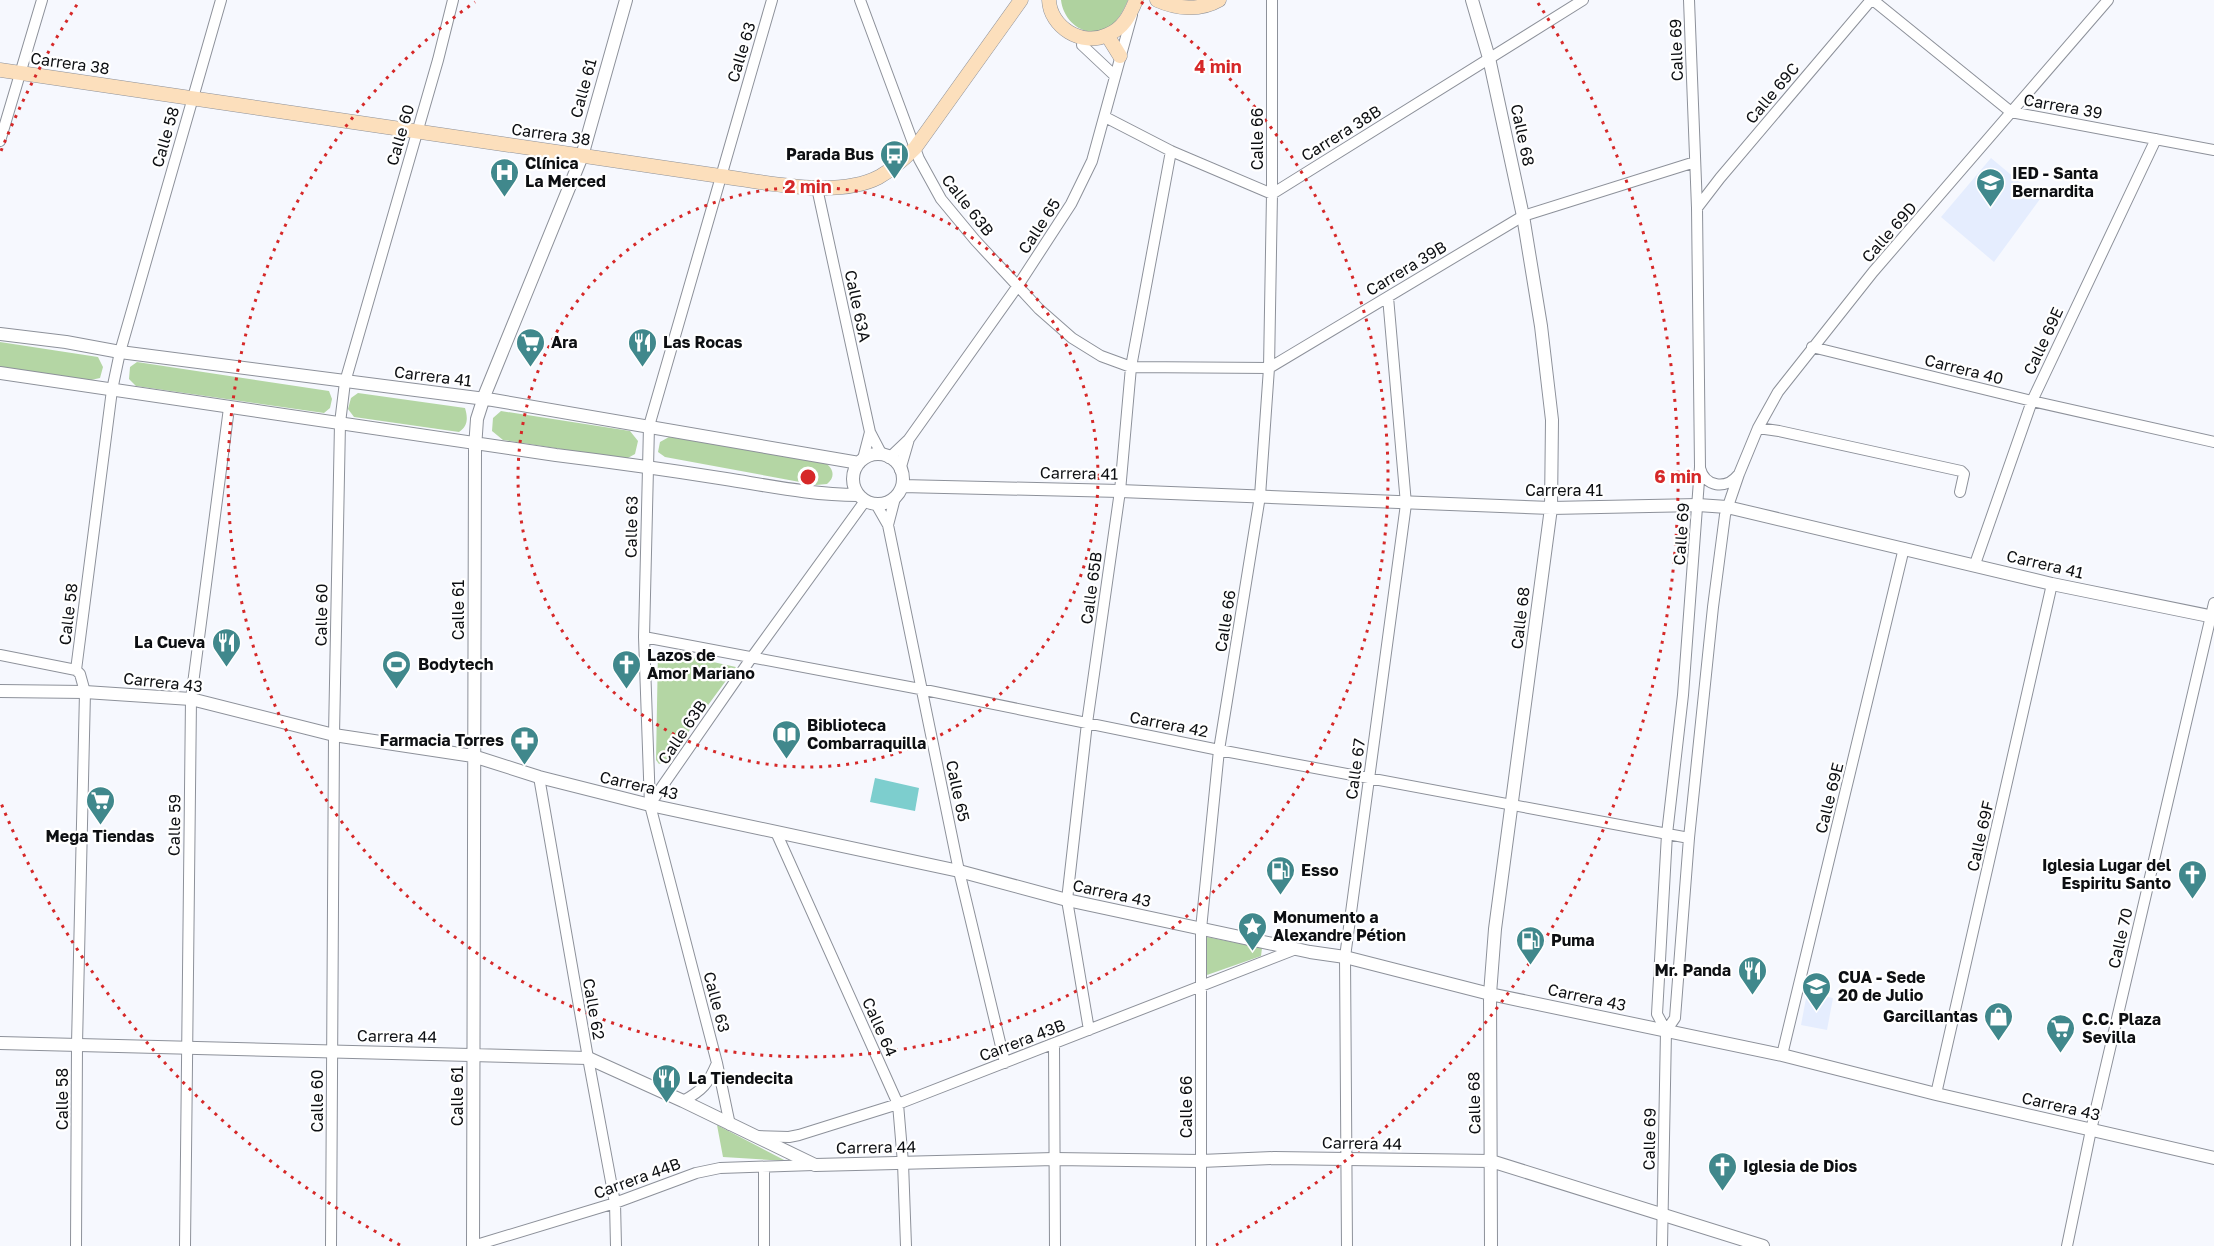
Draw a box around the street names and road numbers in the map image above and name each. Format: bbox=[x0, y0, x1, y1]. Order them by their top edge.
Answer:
street label: Calle 69 bbox=[1665, 18, 1687, 82]
street label: Calle 63 bbox=[722, 19, 760, 85]
street label: Carrera 38 bbox=[29, 48, 111, 78]
street label: Calle 61 bbox=[565, 56, 601, 120]
street label: Calle 69C bbox=[1741, 58, 1803, 128]
street label: Carrera 39 bbox=[2022, 89, 2104, 123]
street label: Carrera 38B bbox=[1297, 101, 1385, 165]
street label: Calle 60 bbox=[382, 102, 418, 168]
street label: Calle 68 bbox=[1507, 102, 1539, 168]
street label: Calle 58 bbox=[147, 104, 183, 170]
street label: Calle 66 bbox=[1247, 108, 1267, 170]
street label: Carrera 38 bbox=[510, 119, 592, 149]
street label: Calle 63B bbox=[938, 170, 998, 240]
street label: Calle 65 bbox=[1014, 194, 1064, 258]
street label: Calle 69D bbox=[1857, 198, 1921, 266]
street label: Carrera 39B bbox=[1362, 236, 1450, 300]
street label: Calle 63A bbox=[841, 268, 875, 344]
street label: Calle 69E bbox=[2019, 304, 2067, 378]
street label: Carrera 40 bbox=[1923, 350, 2005, 388]
street label: Carrera 41 bbox=[393, 361, 473, 391]
street label: Carrera 41 bbox=[1040, 462, 1118, 484]
street label: Carrera 41 bbox=[1525, 480, 1603, 500]
street label: Calle 63 bbox=[620, 496, 642, 558]
street label: Calle 69 bbox=[1669, 502, 1693, 566]
street label: Carrera 41 bbox=[2005, 545, 2086, 583]
street label: Calle 65B bbox=[1076, 550, 1106, 626]
street label: Calle 61 bbox=[448, 579, 468, 640]
street label: Calle 58 bbox=[54, 582, 82, 646]
street label: Calle 60 bbox=[310, 583, 332, 647]
street label: Calle 68 bbox=[1506, 586, 1534, 650]
street label: Calle 66 bbox=[1210, 589, 1240, 653]
street label: Carrera 43 bbox=[122, 668, 204, 696]
street label: Calle 63B bbox=[653, 696, 711, 768]
street label: Carrera 42 bbox=[1128, 707, 1210, 741]
street label: Calle 67 bbox=[1341, 737, 1369, 801]
street label: Calle 65 bbox=[942, 758, 974, 824]
street label: Calle 69E bbox=[1811, 760, 1847, 836]
street label: Carrera 43 bbox=[598, 766, 680, 804]
street label: Calle 59 bbox=[163, 794, 185, 856]
street label: Calle 69F bbox=[1962, 799, 1998, 873]
street label: Carrera 43 bbox=[1071, 875, 1153, 911]
street label: Calle 70 bbox=[2103, 906, 2137, 970]
street label: Calle 63 bbox=[699, 969, 735, 1035]
street label: Calle 62 bbox=[579, 977, 609, 1041]
street label: Carrera 43 bbox=[1546, 979, 1628, 1015]
street label: Calle 64 bbox=[858, 994, 902, 1060]
street label: Carrera 43B bbox=[976, 1014, 1068, 1066]
street label: Carrera 44 bbox=[357, 1025, 437, 1047]
street label: Calle 61 bbox=[447, 1065, 467, 1126]
street label: Calle 58 bbox=[52, 1068, 72, 1130]
street label: Calle 60 bbox=[307, 1070, 327, 1132]
street label: Calle 68 bbox=[1463, 1071, 1485, 1135]
street label: Calle 66 bbox=[1176, 1076, 1196, 1138]
street label: Carrera 43 bbox=[2020, 1087, 2102, 1125]
street label: Calle 69 bbox=[1638, 1108, 1660, 1170]
street label: Carrera 44 bbox=[1322, 1132, 1402, 1154]
street label: Carrera 44 bbox=[836, 1136, 916, 1158]
street label: Carrera 44B bbox=[591, 1153, 683, 1203]

